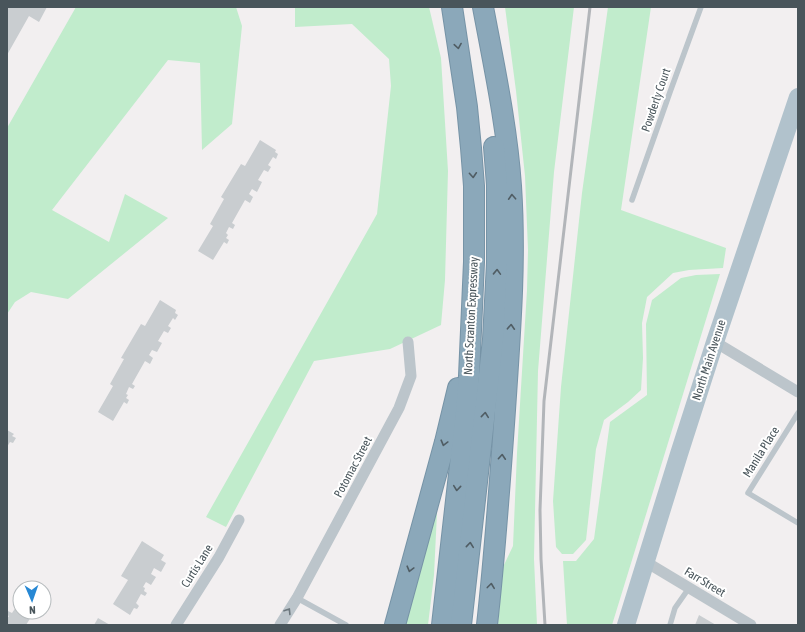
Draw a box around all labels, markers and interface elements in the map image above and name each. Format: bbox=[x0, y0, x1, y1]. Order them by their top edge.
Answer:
one-way arrow bbox=[453, 42, 462, 49]
street label: Powderly Court bbox=[639, 66, 674, 134]
one-way arrow bbox=[468, 172, 477, 178]
one-way arrow bbox=[507, 194, 516, 200]
street label: North Scranton Expressway bbox=[461, 256, 481, 375]
one-way arrow bbox=[493, 269, 501, 275]
street label: North Main Avenue bbox=[689, 318, 729, 402]
one-way arrow bbox=[507, 324, 515, 330]
one-way arrow bbox=[480, 412, 489, 418]
street label: Manila Place bbox=[740, 424, 782, 480]
street label: Potomac Street bbox=[331, 434, 375, 500]
one-way arrow bbox=[441, 440, 449, 447]
one-way arrow bbox=[498, 454, 507, 460]
one-way arrow bbox=[453, 485, 462, 491]
one-way arrow bbox=[465, 541, 474, 548]
street label: Curtis Lane bbox=[178, 542, 216, 590]
street label: Farr Street bbox=[682, 564, 728, 600]
one-way arrow bbox=[406, 565, 415, 572]
north arrow bbox=[12, 580, 52, 620]
one-way arrow bbox=[487, 583, 496, 589]
text: N bbox=[29, 604, 36, 616]
one-way arrow bbox=[283, 608, 291, 615]

